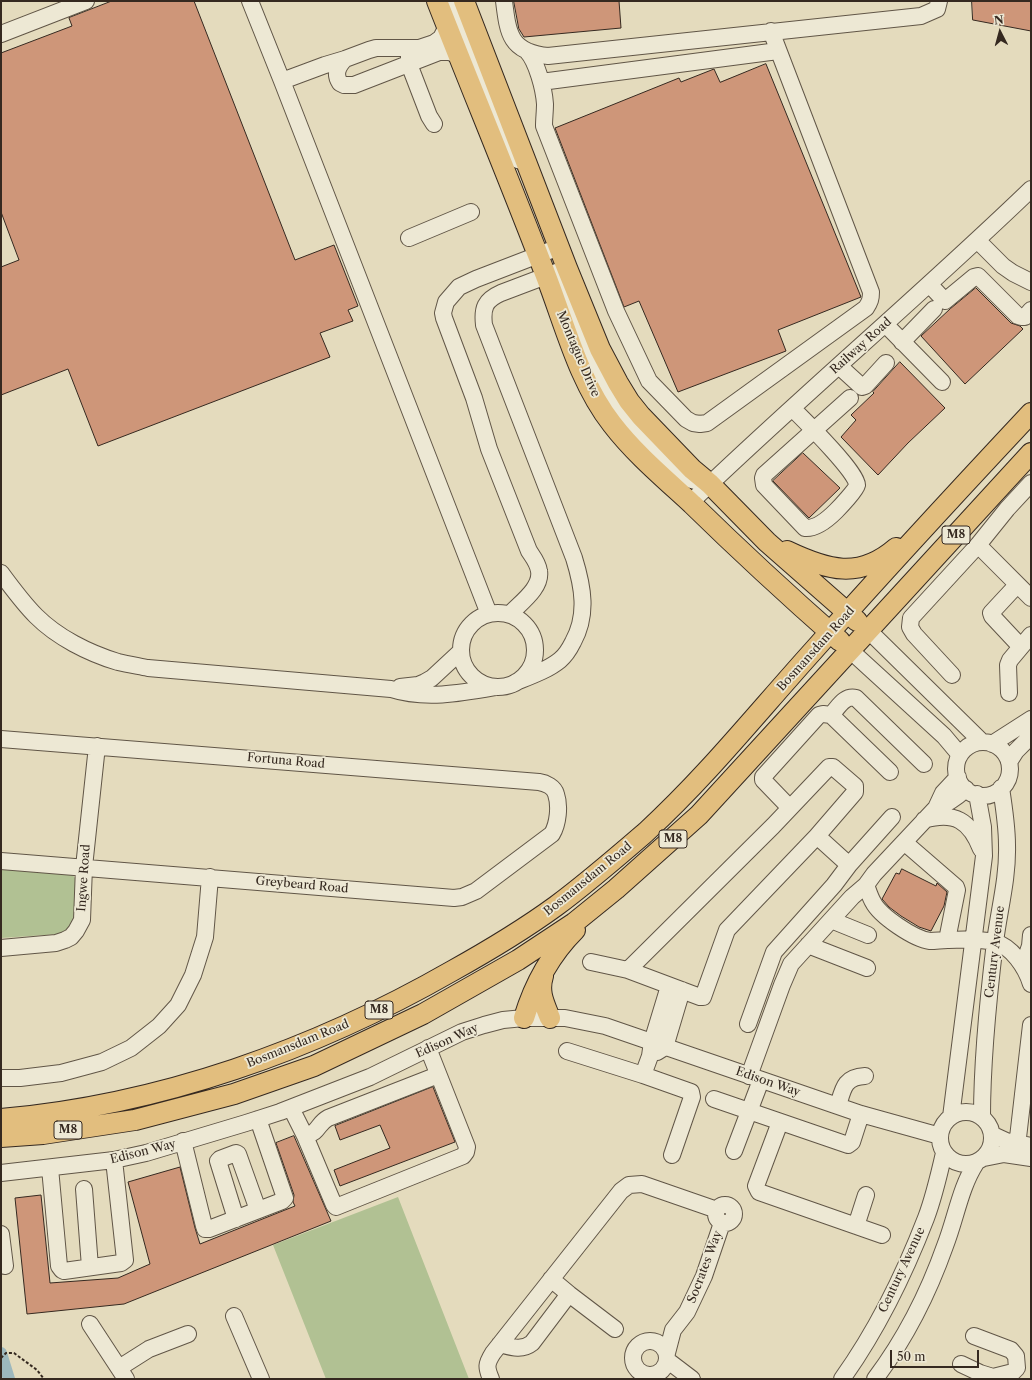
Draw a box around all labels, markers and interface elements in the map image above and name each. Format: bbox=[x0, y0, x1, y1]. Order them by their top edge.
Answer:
north arrow bbox=[980, 12, 1020, 52]
text: N bbox=[993, 13, 1004, 28]
street label: Montague Drive bbox=[553, 309, 603, 399]
street label: Railway Road bbox=[827, 315, 895, 377]
road number: M8 bbox=[942, 526, 970, 544]
street label: Bosmansdam Road bbox=[774, 604, 858, 694]
street label: Fortuna Road bbox=[246, 750, 326, 772]
road number: M8 bbox=[659, 830, 687, 848]
street label: Bosmansdam Road bbox=[541, 839, 635, 919]
street label: Ingwe Road bbox=[74, 844, 94, 912]
street label: Greybeard Road bbox=[255, 874, 349, 896]
street label: Century Avenue bbox=[982, 905, 1008, 999]
road number: M8 bbox=[365, 1001, 393, 1019]
street label: Bosmansdam Road bbox=[245, 1017, 351, 1071]
street label: Edison Way bbox=[413, 1021, 481, 1061]
street label: Edison Way bbox=[734, 1064, 802, 1100]
road number: M8 bbox=[54, 1121, 82, 1139]
street label: Edison Way bbox=[109, 1137, 177, 1167]
street label: Century Avenue bbox=[876, 1225, 928, 1315]
street label: Socrates Way bbox=[685, 1229, 725, 1305]
scale bar bbox=[892, 1342, 981, 1368]
text: 50 m bbox=[897, 1349, 926, 1364]

